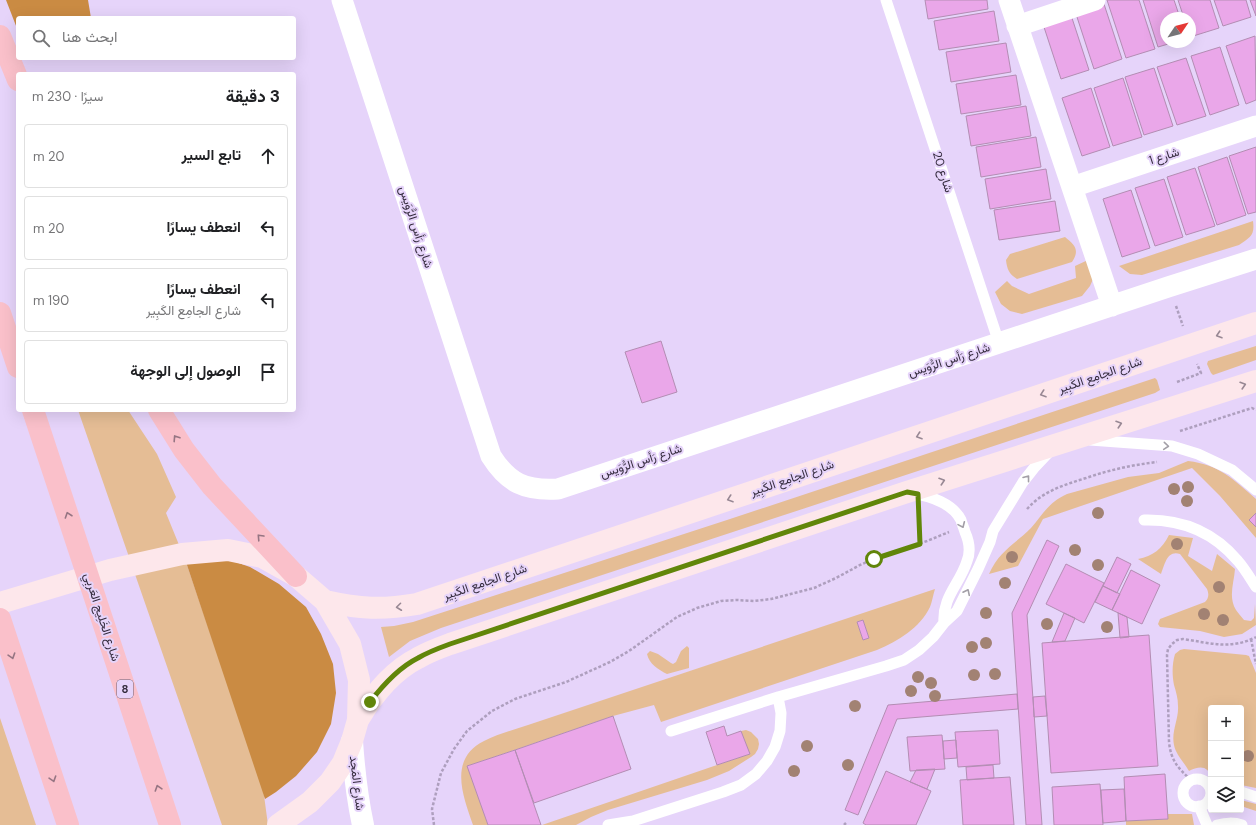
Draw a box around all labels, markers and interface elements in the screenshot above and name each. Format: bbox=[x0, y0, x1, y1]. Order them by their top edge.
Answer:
north arrow bbox=[1160, 12, 1196, 48]
search box bbox=[16, 16, 296, 60]
icon: search bbox=[30, 27, 52, 49]
text: ابحث هنا bbox=[62, 27, 117, 47]
text: 3 دقيقة bbox=[226, 85, 280, 107]
text: سيرًا · 230 m bbox=[32, 88, 103, 105]
street label: شارع 1 bbox=[1147, 144, 1182, 169]
text: تابع السير bbox=[182, 145, 241, 165]
icon: ahead bbox=[257, 145, 279, 167]
text: 20 m bbox=[33, 148, 64, 165]
street label: شارع 20 bbox=[928, 149, 957, 195]
street label: شارع رَأس الرُّوَيس bbox=[394, 184, 437, 270]
text: انعطف يسارًا bbox=[166, 217, 241, 237]
icon: left bbox=[257, 217, 279, 239]
text: 20 m bbox=[33, 220, 64, 237]
text: انعطف يسارًا bbox=[166, 279, 241, 299]
icon: left bbox=[257, 289, 279, 311]
text: 190 m bbox=[33, 292, 69, 309]
text: شارع الجامِع الكَبِير bbox=[146, 302, 241, 319]
one-way arrow bbox=[1216, 330, 1223, 339]
street label: شارع رَأس الرُّوَيس bbox=[906, 339, 992, 382]
street label: شارع الجامِع الكَبِير bbox=[1055, 353, 1144, 398]
text: الوصول إلى الوجهة bbox=[130, 361, 241, 381]
icon: arrive bbox=[257, 361, 279, 383]
one-way arrow bbox=[1240, 381, 1247, 390]
one-way arrow bbox=[1039, 389, 1046, 398]
one-way arrow bbox=[1116, 420, 1123, 429]
one-way arrow bbox=[916, 431, 923, 439]
one-way arrow bbox=[174, 435, 181, 442]
street label: شارع رَأس الرُّوَيس bbox=[598, 440, 684, 483]
one-way arrow bbox=[1163, 441, 1169, 450]
street label: شارع الجامِع الكَبِير bbox=[747, 456, 836, 501]
one-way arrow bbox=[1022, 475, 1029, 482]
one-way arrow bbox=[939, 477, 946, 486]
one-way arrow bbox=[727, 495, 734, 503]
one-way arrow bbox=[64, 512, 73, 519]
one-way arrow bbox=[957, 520, 965, 528]
one-way arrow bbox=[257, 535, 264, 542]
route start bbox=[865, 550, 883, 568]
street label: شارع الجامِع الكَبِير bbox=[440, 560, 529, 605]
street label: شارع الخَلِيج العَربِي bbox=[78, 571, 124, 664]
one-way arrow bbox=[962, 589, 969, 597]
one-way arrow bbox=[396, 602, 402, 611]
one-way arrow bbox=[7, 652, 16, 659]
road number: 8 bbox=[117, 680, 133, 698]
route end bbox=[361, 693, 379, 711]
map controls bbox=[1208, 705, 1244, 813]
button: + bbox=[1208, 705, 1244, 741]
button: − bbox=[1208, 741, 1244, 777]
street label: شارع المَجد bbox=[345, 755, 368, 811]
one-way arrow bbox=[48, 775, 57, 782]
button: layers bbox=[1208, 777, 1244, 813]
one-way arrow bbox=[154, 785, 163, 792]

